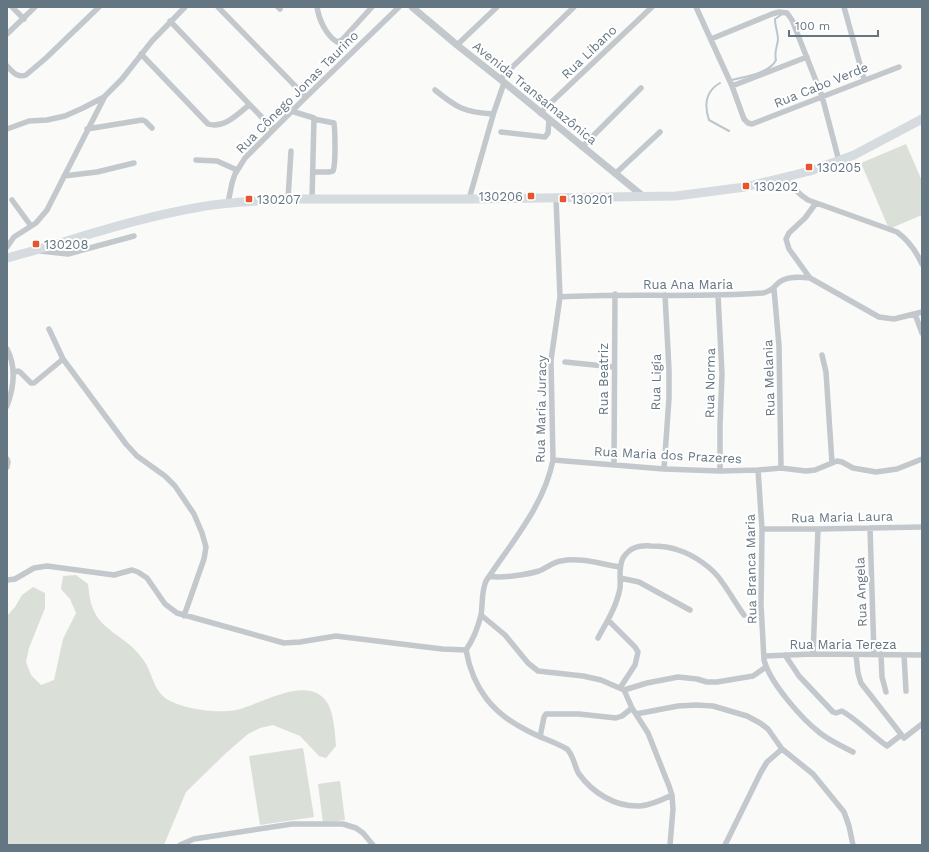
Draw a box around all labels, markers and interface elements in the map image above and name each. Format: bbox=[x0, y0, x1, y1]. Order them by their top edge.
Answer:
scale bar bbox=[789, 12, 878, 38]
text: 100 m bbox=[795, 19, 830, 33]
street label: Rua Líbano bbox=[558, 22, 620, 82]
street label: Rua Cônego Jonas Taurino bbox=[233, 28, 361, 156]
street label: Avenida Transamazônica bbox=[470, 38, 601, 148]
street label: Rua Cabo Verde bbox=[772, 59, 870, 111]
place label: 130205 bbox=[817, 160, 861, 175]
marker: 130205 bbox=[804, 162, 814, 172]
place label: 130202 bbox=[754, 179, 798, 194]
marker: 130202 bbox=[741, 181, 751, 191]
place label: 130206 bbox=[479, 189, 523, 204]
marker: 130206 bbox=[526, 191, 536, 201]
place label: 130207 bbox=[257, 192, 300, 207]
place label: 130201 bbox=[571, 192, 612, 207]
marker: 130207 bbox=[244, 194, 254, 204]
marker: 130201 bbox=[558, 194, 568, 204]
place label: 130208 bbox=[44, 237, 88, 252]
marker: 130208 bbox=[31, 239, 41, 249]
street label: Rua Ana Maria bbox=[643, 277, 734, 292]
street label: Rua Melania bbox=[760, 339, 778, 417]
street label: Rua Beatriz bbox=[596, 343, 611, 415]
street label: Rua Norma bbox=[702, 347, 718, 418]
street label: Rua Ligia bbox=[648, 353, 664, 411]
street label: Rua Maria Juracy bbox=[533, 355, 549, 463]
street label: Rua Maria dos Prazeres bbox=[594, 444, 742, 466]
street label: Rua Maria Laura bbox=[791, 509, 894, 525]
street label: Rua Branca Maria bbox=[743, 513, 759, 624]
street label: Rua Angela bbox=[852, 556, 870, 627]
street label: Rua Maria Tereza bbox=[789, 637, 897, 652]

